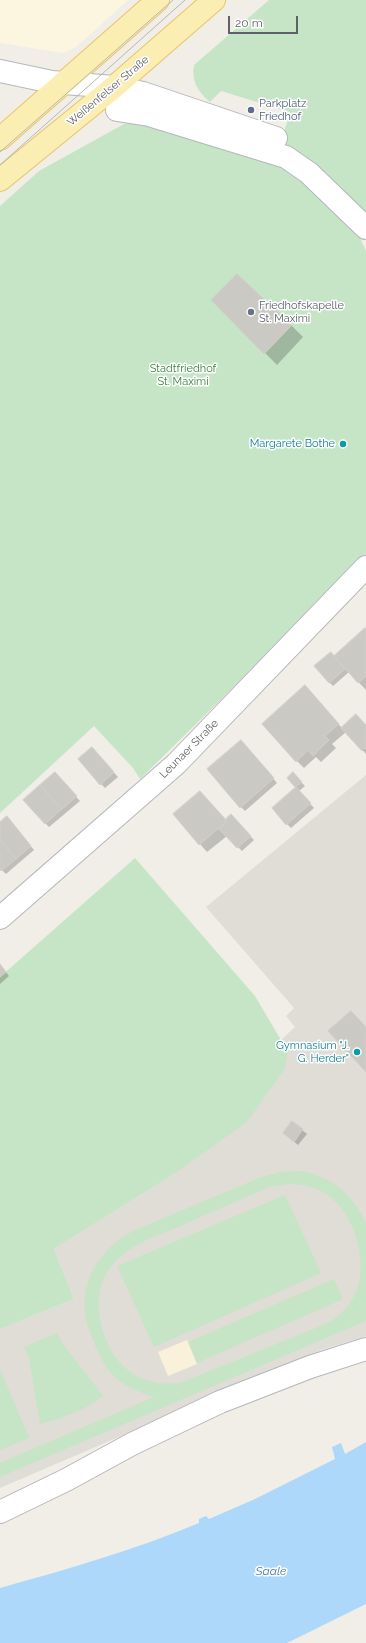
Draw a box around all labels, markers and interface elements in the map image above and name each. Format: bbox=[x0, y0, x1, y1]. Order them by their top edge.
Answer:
scale bar bbox=[230, 8, 300, 34]
text: 20 m bbox=[235, 16, 263, 30]
street label: Weißenfelser Straße bbox=[65, 53, 151, 129]
place label: Parkplatz Friedhof bbox=[259, 97, 306, 123]
marker: Parkplatz Friedhof bbox=[246, 105, 256, 115]
place label: Friedhofskapelle St. Maximi bbox=[259, 299, 344, 325]
marker: Friedhofskapelle St. Maximi bbox=[246, 307, 256, 317]
park label: Stadtfriedhof St. Maximi bbox=[150, 362, 216, 388]
place label: Margarete Bothe bbox=[250, 437, 335, 451]
marker: Margarete Bothe bbox=[338, 439, 348, 449]
street label: Leunaer Straße bbox=[157, 717, 221, 781]
place label: Gymnasium "J. G. Herder" bbox=[276, 1039, 349, 1065]
marker: Gymnasium "J. G. Herder" bbox=[352, 1047, 362, 1057]
water label: Saale bbox=[256, 1564, 286, 1578]

